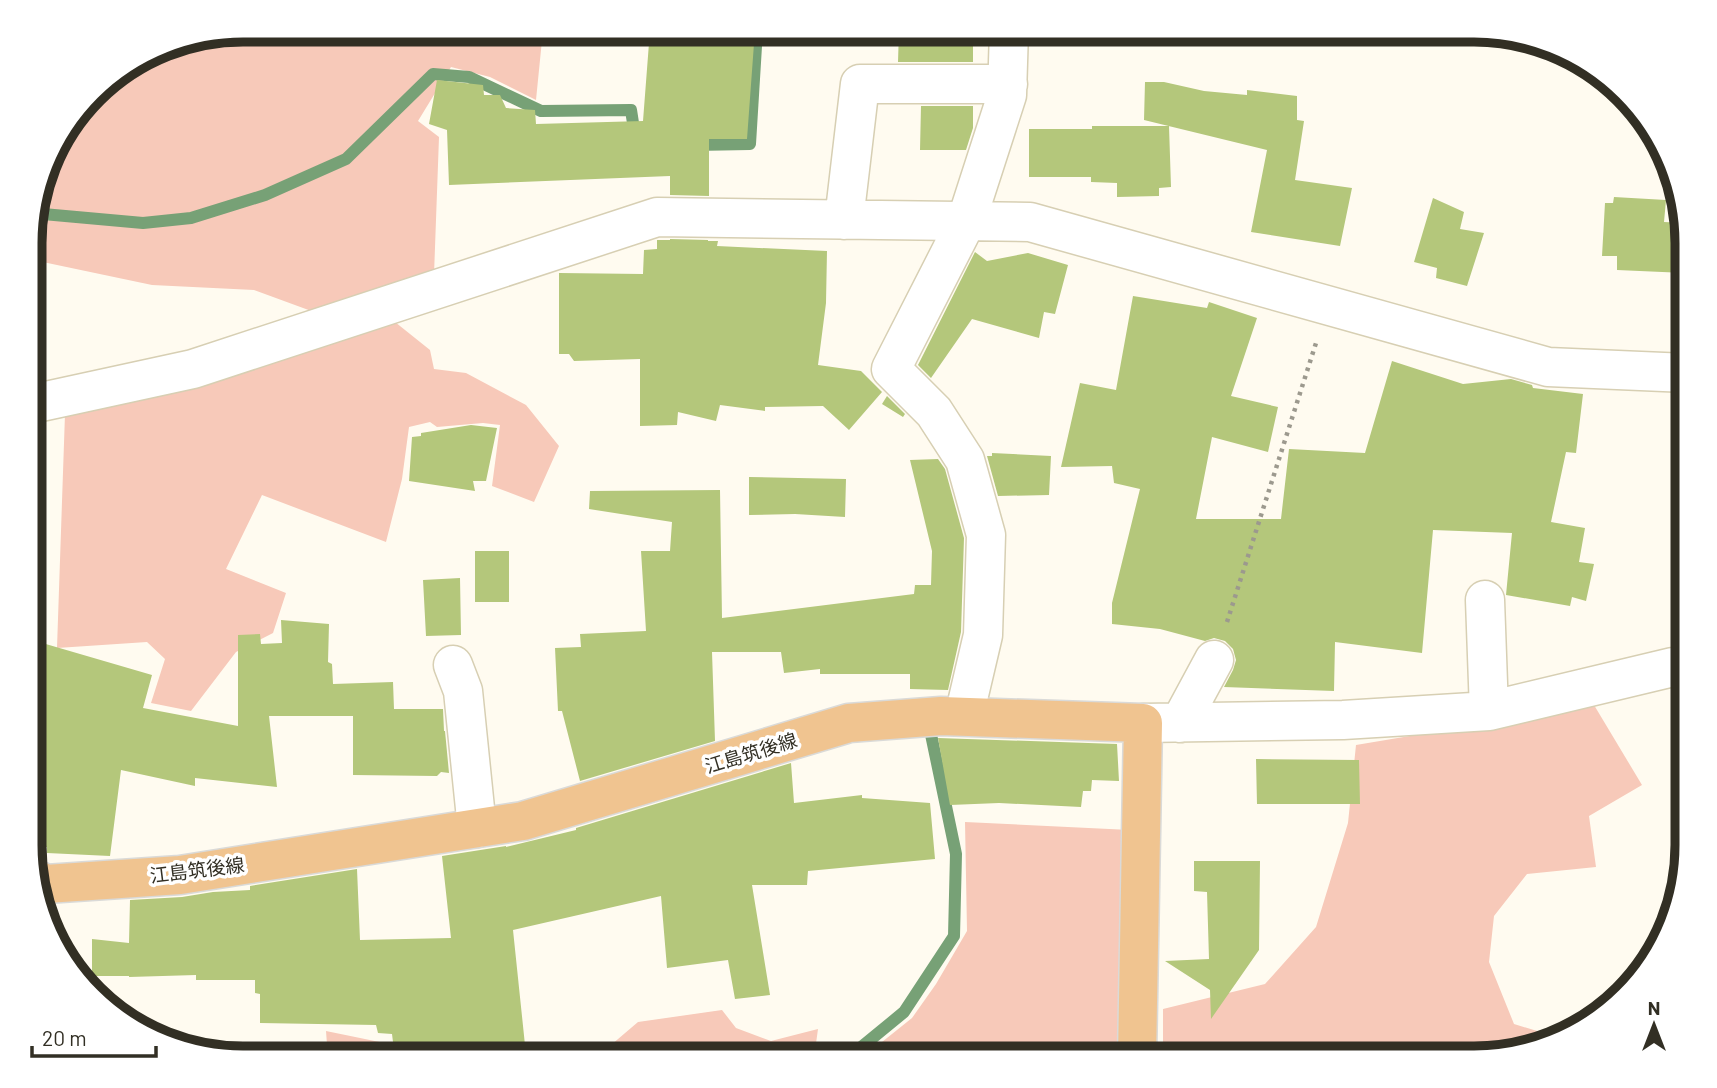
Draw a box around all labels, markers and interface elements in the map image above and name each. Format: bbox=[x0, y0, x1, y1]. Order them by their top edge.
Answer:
street label: 江島筑後線 bbox=[702, 728, 800, 777]
street label: 江島筑後線 bbox=[148, 852, 245, 887]
north arrow bbox=[1619, 990, 1689, 1060]
text: N bbox=[1648, 996, 1660, 1019]
scale bar bbox=[32, 1014, 156, 1058]
text: 20 m bbox=[42, 1025, 87, 1050]

